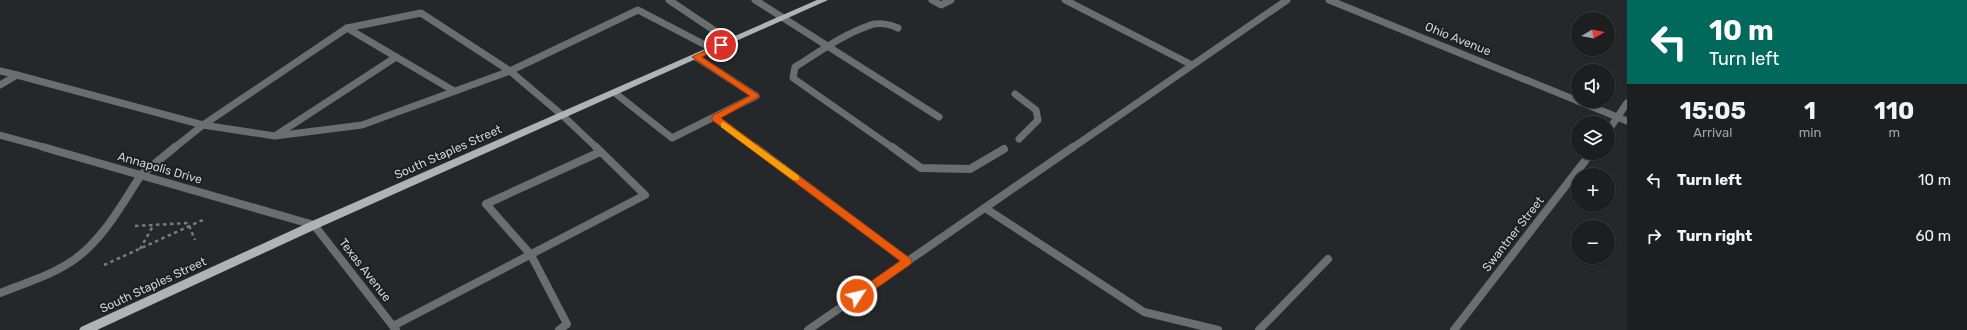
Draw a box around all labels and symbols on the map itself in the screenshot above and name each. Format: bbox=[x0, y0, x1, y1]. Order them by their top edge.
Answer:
north arrow bbox=[1571, 12, 1615, 56]
street label: Ohio Avenue bbox=[1423, 19, 1493, 59]
pin bbox=[704, 28, 738, 62]
street label: South Staples Street bbox=[392, 122, 504, 182]
street label: Annapolis Drive bbox=[116, 149, 204, 187]
street label: Swantner Street bbox=[1479, 193, 1547, 274]
street label: Texas Avenue bbox=[336, 236, 394, 305]
street label: South Staples Street bbox=[98, 254, 209, 316]
position arrow bbox=[836, 275, 878, 317]

